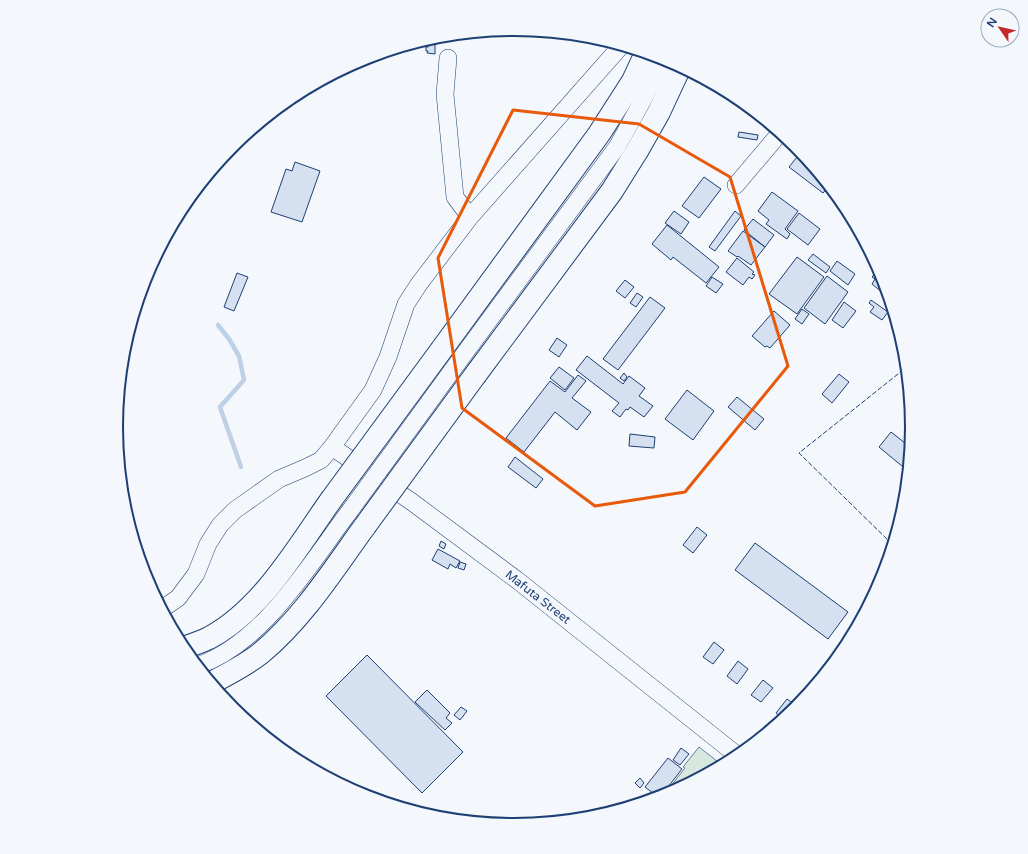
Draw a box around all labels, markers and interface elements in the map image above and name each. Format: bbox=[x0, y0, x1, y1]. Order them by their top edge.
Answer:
north arrow bbox=[980, 8, 1020, 48]
text: N bbox=[984, 15, 1000, 30]
street label: Mafuta Street bbox=[503, 567, 574, 627]

